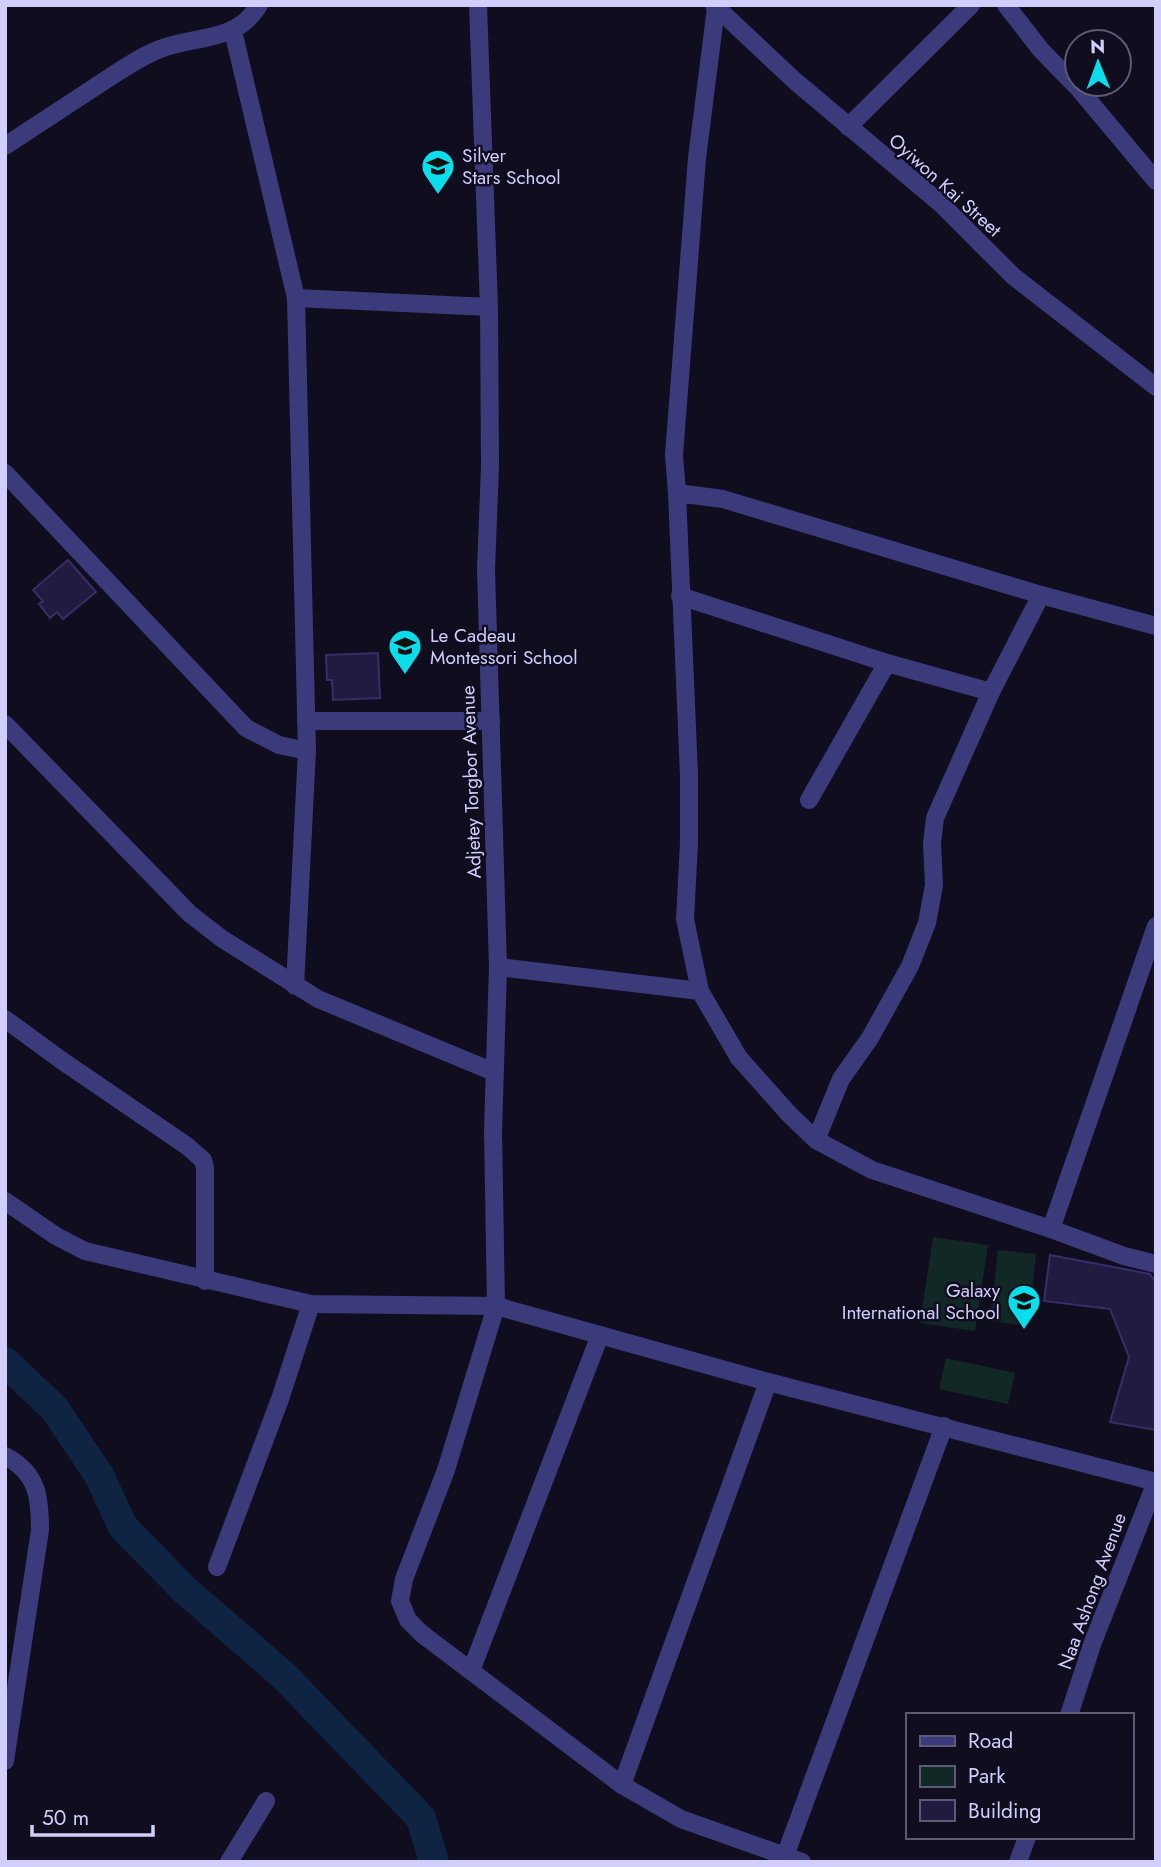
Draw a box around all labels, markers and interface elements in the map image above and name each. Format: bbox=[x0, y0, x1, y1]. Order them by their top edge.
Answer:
north arrow bbox=[1063, 28, 1133, 98]
text: N bbox=[1090, 33, 1105, 60]
street label: Oyiwon Kai Street bbox=[883, 127, 1008, 243]
place label: Silver Stars School bbox=[462, 142, 561, 191]
school or university icon: Silver Stars School bbox=[419, 147, 457, 196]
place label: Le Cadeau Montessori School bbox=[430, 622, 578, 671]
school or university icon: Le Cadeau Montessori School bbox=[386, 627, 424, 676]
street label: Adjetey Torgbor Avenue bbox=[454, 685, 488, 879]
place label: Galaxy International School bbox=[842, 1277, 1001, 1326]
school or university icon: Galaxy International School bbox=[1005, 1282, 1043, 1331]
street label: Naa Ashong Avenue bbox=[1051, 1509, 1133, 1673]
legend bbox=[906, 1713, 1133, 1839]
text: Road bbox=[968, 1726, 1013, 1756]
text: Park bbox=[968, 1761, 1006, 1791]
scale bar bbox=[32, 1794, 152, 1838]
text: Building bbox=[968, 1796, 1041, 1826]
text: 50 m bbox=[42, 1803, 89, 1833]

